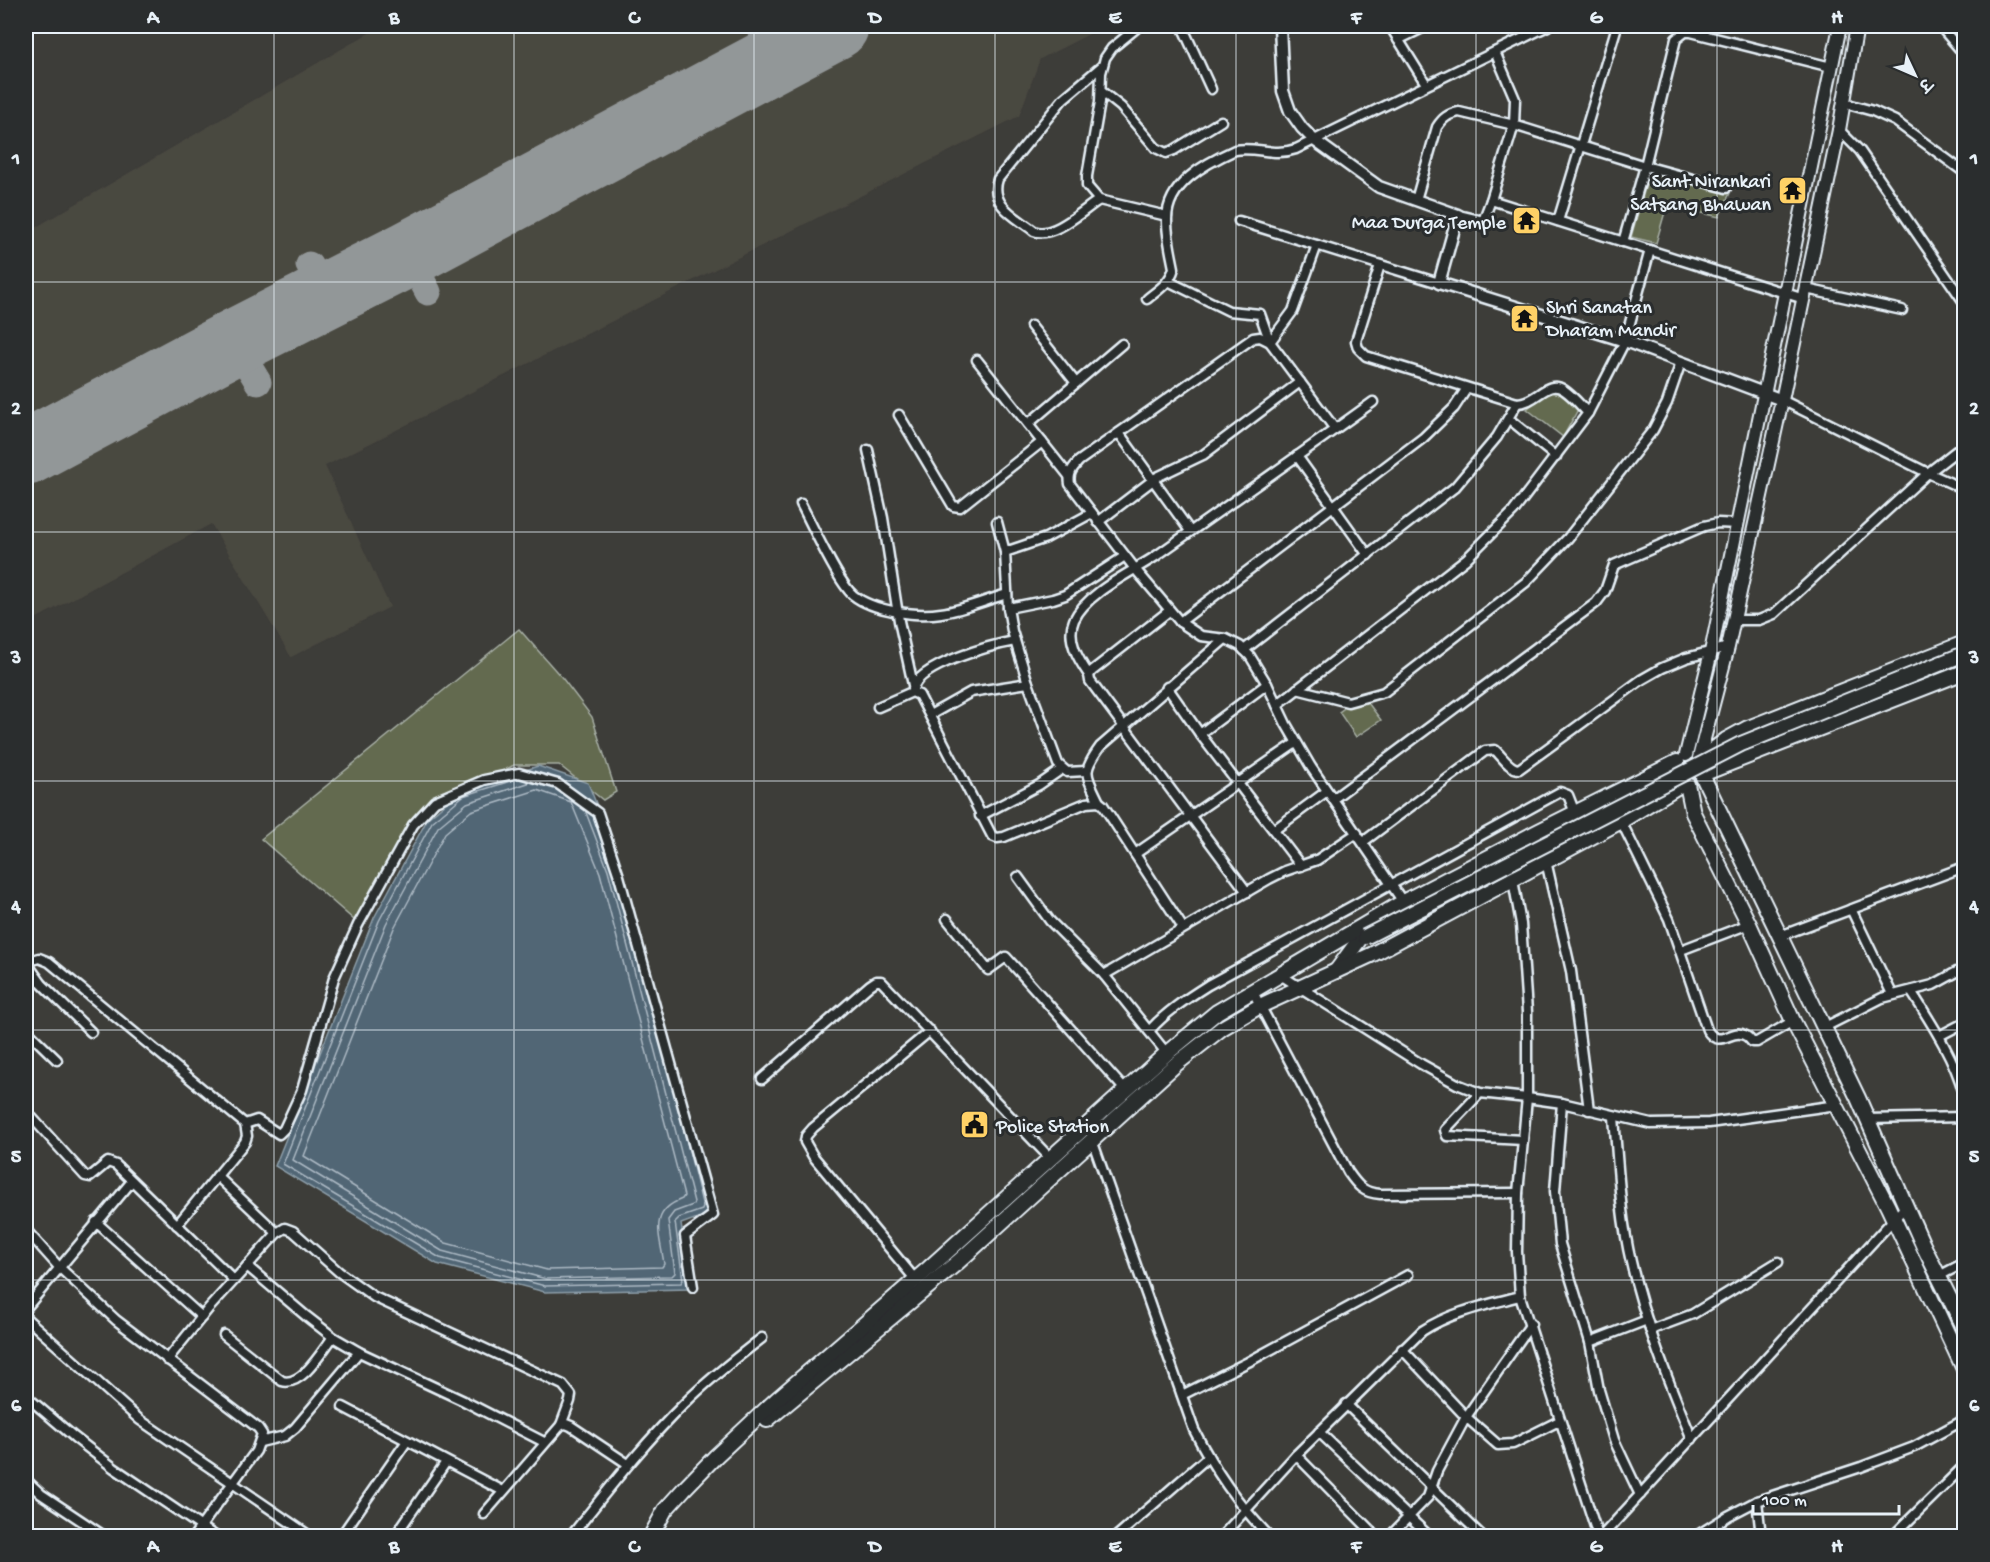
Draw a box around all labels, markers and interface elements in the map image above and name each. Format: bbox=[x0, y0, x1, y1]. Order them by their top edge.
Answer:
text: A bbox=[146, 8, 161, 31]
text: B bbox=[388, 8, 400, 31]
text: C bbox=[628, 8, 642, 31]
text: D bbox=[866, 8, 882, 31]
text: E bbox=[1109, 8, 1123, 31]
text: F bbox=[1350, 8, 1363, 31]
text: G bbox=[1590, 8, 1604, 31]
text: H bbox=[1831, 8, 1843, 31]
north arrow bbox=[1885, 45, 1945, 105]
text: उ bbox=[1912, 71, 1935, 94]
text: 1 bbox=[11, 149, 20, 172]
text: 1 bbox=[1969, 149, 1978, 172]
place label: Sant Nirankari Satsang Bhawan bbox=[1630, 172, 1771, 218]
temple icon: Sant Nirankari Satsang Bhawan bbox=[1776, 175, 1808, 207]
temple icon: Maa Durga Temple bbox=[1511, 205, 1543, 237]
place label: Maa Durga Temple bbox=[1352, 213, 1507, 236]
place label: Shri Sanatan Dharam Mandir bbox=[1544, 298, 1678, 344]
temple icon: Shri Sanatan Dharam Mandir bbox=[1509, 302, 1541, 334]
text: 2 bbox=[11, 399, 21, 422]
text: 2 bbox=[1969, 399, 1979, 422]
text: 3 bbox=[10, 648, 21, 671]
text: 3 bbox=[1968, 648, 1979, 671]
text: 4 bbox=[10, 897, 21, 920]
text: 4 bbox=[1968, 897, 1979, 920]
public building icon: Police Station bbox=[959, 1109, 991, 1141]
place label: Police Station bbox=[995, 1117, 1109, 1140]
text: 5 bbox=[11, 1147, 22, 1170]
text: 5 bbox=[1969, 1147, 1980, 1170]
text: 6 bbox=[11, 1396, 22, 1419]
text: 6 bbox=[1969, 1396, 1980, 1419]
scale bar bbox=[1753, 1478, 1898, 1516]
text: 100 m bbox=[1761, 1491, 1807, 1512]
text: A bbox=[146, 1537, 161, 1560]
text: B bbox=[388, 1537, 400, 1560]
text: C bbox=[628, 1537, 642, 1560]
text: D bbox=[866, 1537, 882, 1560]
text: E bbox=[1109, 1537, 1123, 1560]
text: F bbox=[1350, 1537, 1363, 1560]
text: G bbox=[1590, 1537, 1604, 1560]
text: H bbox=[1831, 1537, 1843, 1560]

